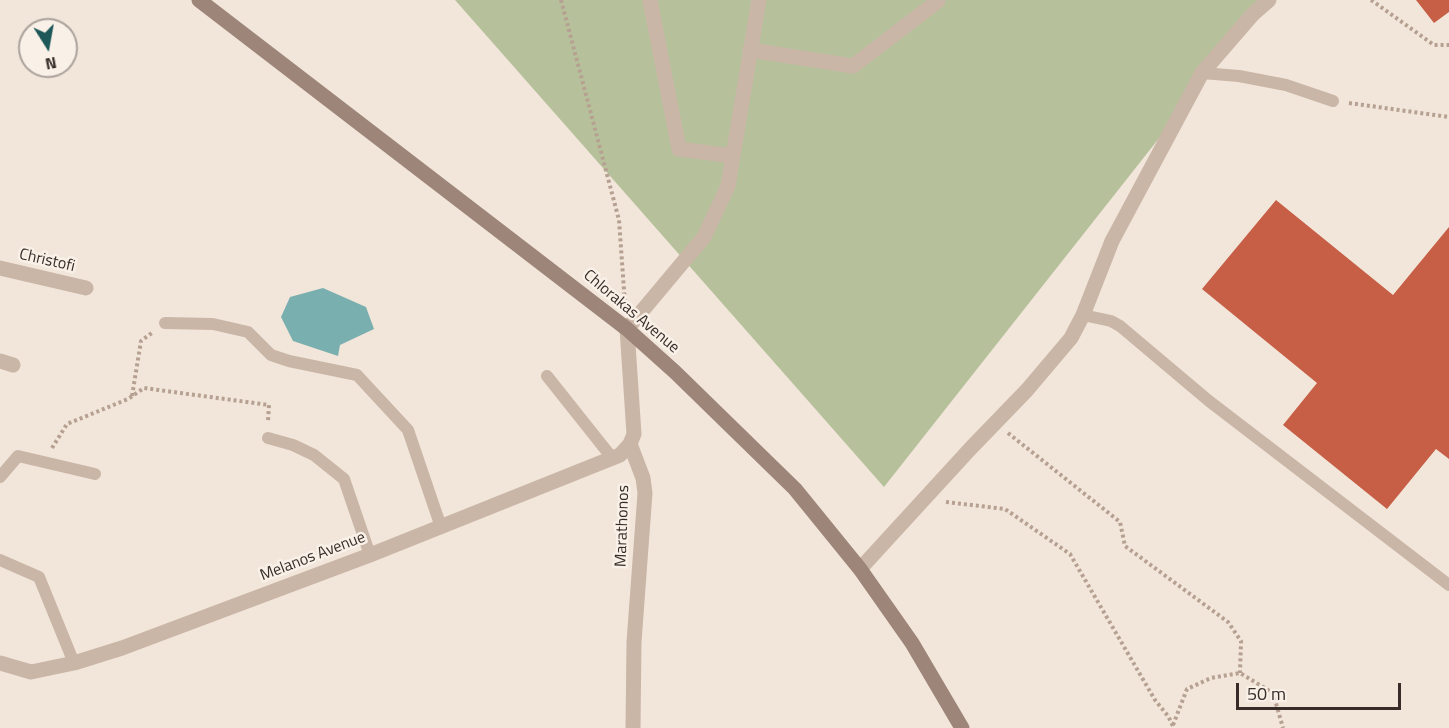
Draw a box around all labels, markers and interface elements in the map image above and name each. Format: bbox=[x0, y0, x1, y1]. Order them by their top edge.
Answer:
north arrow bbox=[18, 18, 78, 78]
text: N bbox=[43, 51, 59, 77]
street label: Christofi bbox=[17, 245, 77, 277]
street label: Chlorakas Avenue bbox=[579, 266, 683, 358]
street label: Marathonos bbox=[612, 485, 634, 567]
street label: Melanos Avenue bbox=[258, 528, 368, 586]
scale bar bbox=[1239, 671, 1404, 709]
text: 50 m bbox=[1247, 680, 1286, 707]

